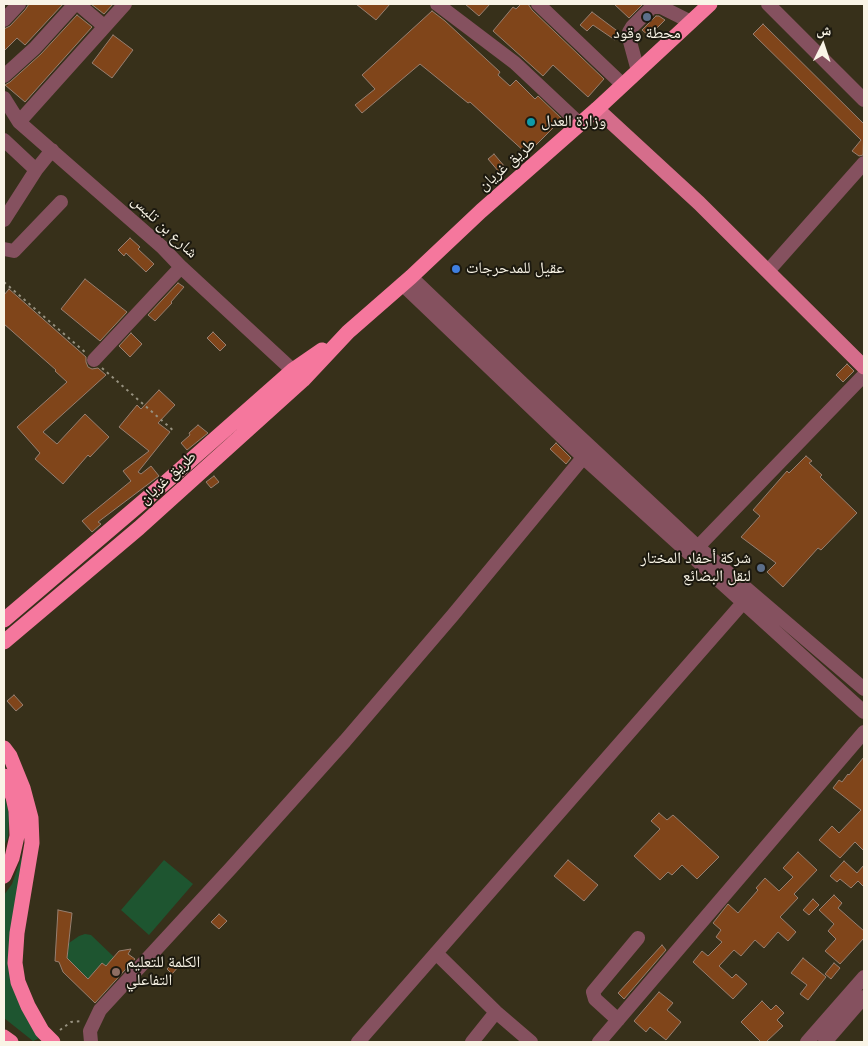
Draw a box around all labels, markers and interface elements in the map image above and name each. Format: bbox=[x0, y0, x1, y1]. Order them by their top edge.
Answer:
marker: محطة وقود bbox=[641, 11, 653, 23]
north arrow bbox=[798, 20, 848, 70]
text: ش bbox=[816, 21, 832, 40]
place label: محطة وقود bbox=[613, 24, 681, 44]
place label: وزارة العدل bbox=[541, 112, 606, 132]
marker: وزارة العدل bbox=[525, 116, 537, 128]
street label: طريق غريان bbox=[474, 135, 540, 195]
street label: شارع بن تليس bbox=[127, 191, 201, 263]
place label: عقيل للمدحرجات bbox=[466, 259, 564, 279]
marker: عقيل للمدحرجات bbox=[450, 263, 462, 275]
street label: طريق غريان bbox=[135, 447, 201, 509]
place label: شركة أحفاد المختار لنقل البضائع bbox=[641, 549, 751, 587]
marker: شركة أحفاد المختار لنقل البضائع bbox=[755, 562, 767, 574]
place label: الكلمة للتعليم التفاعلي bbox=[126, 953, 200, 991]
marker: الكلمة للتعليم التفاعلي bbox=[110, 966, 122, 978]

